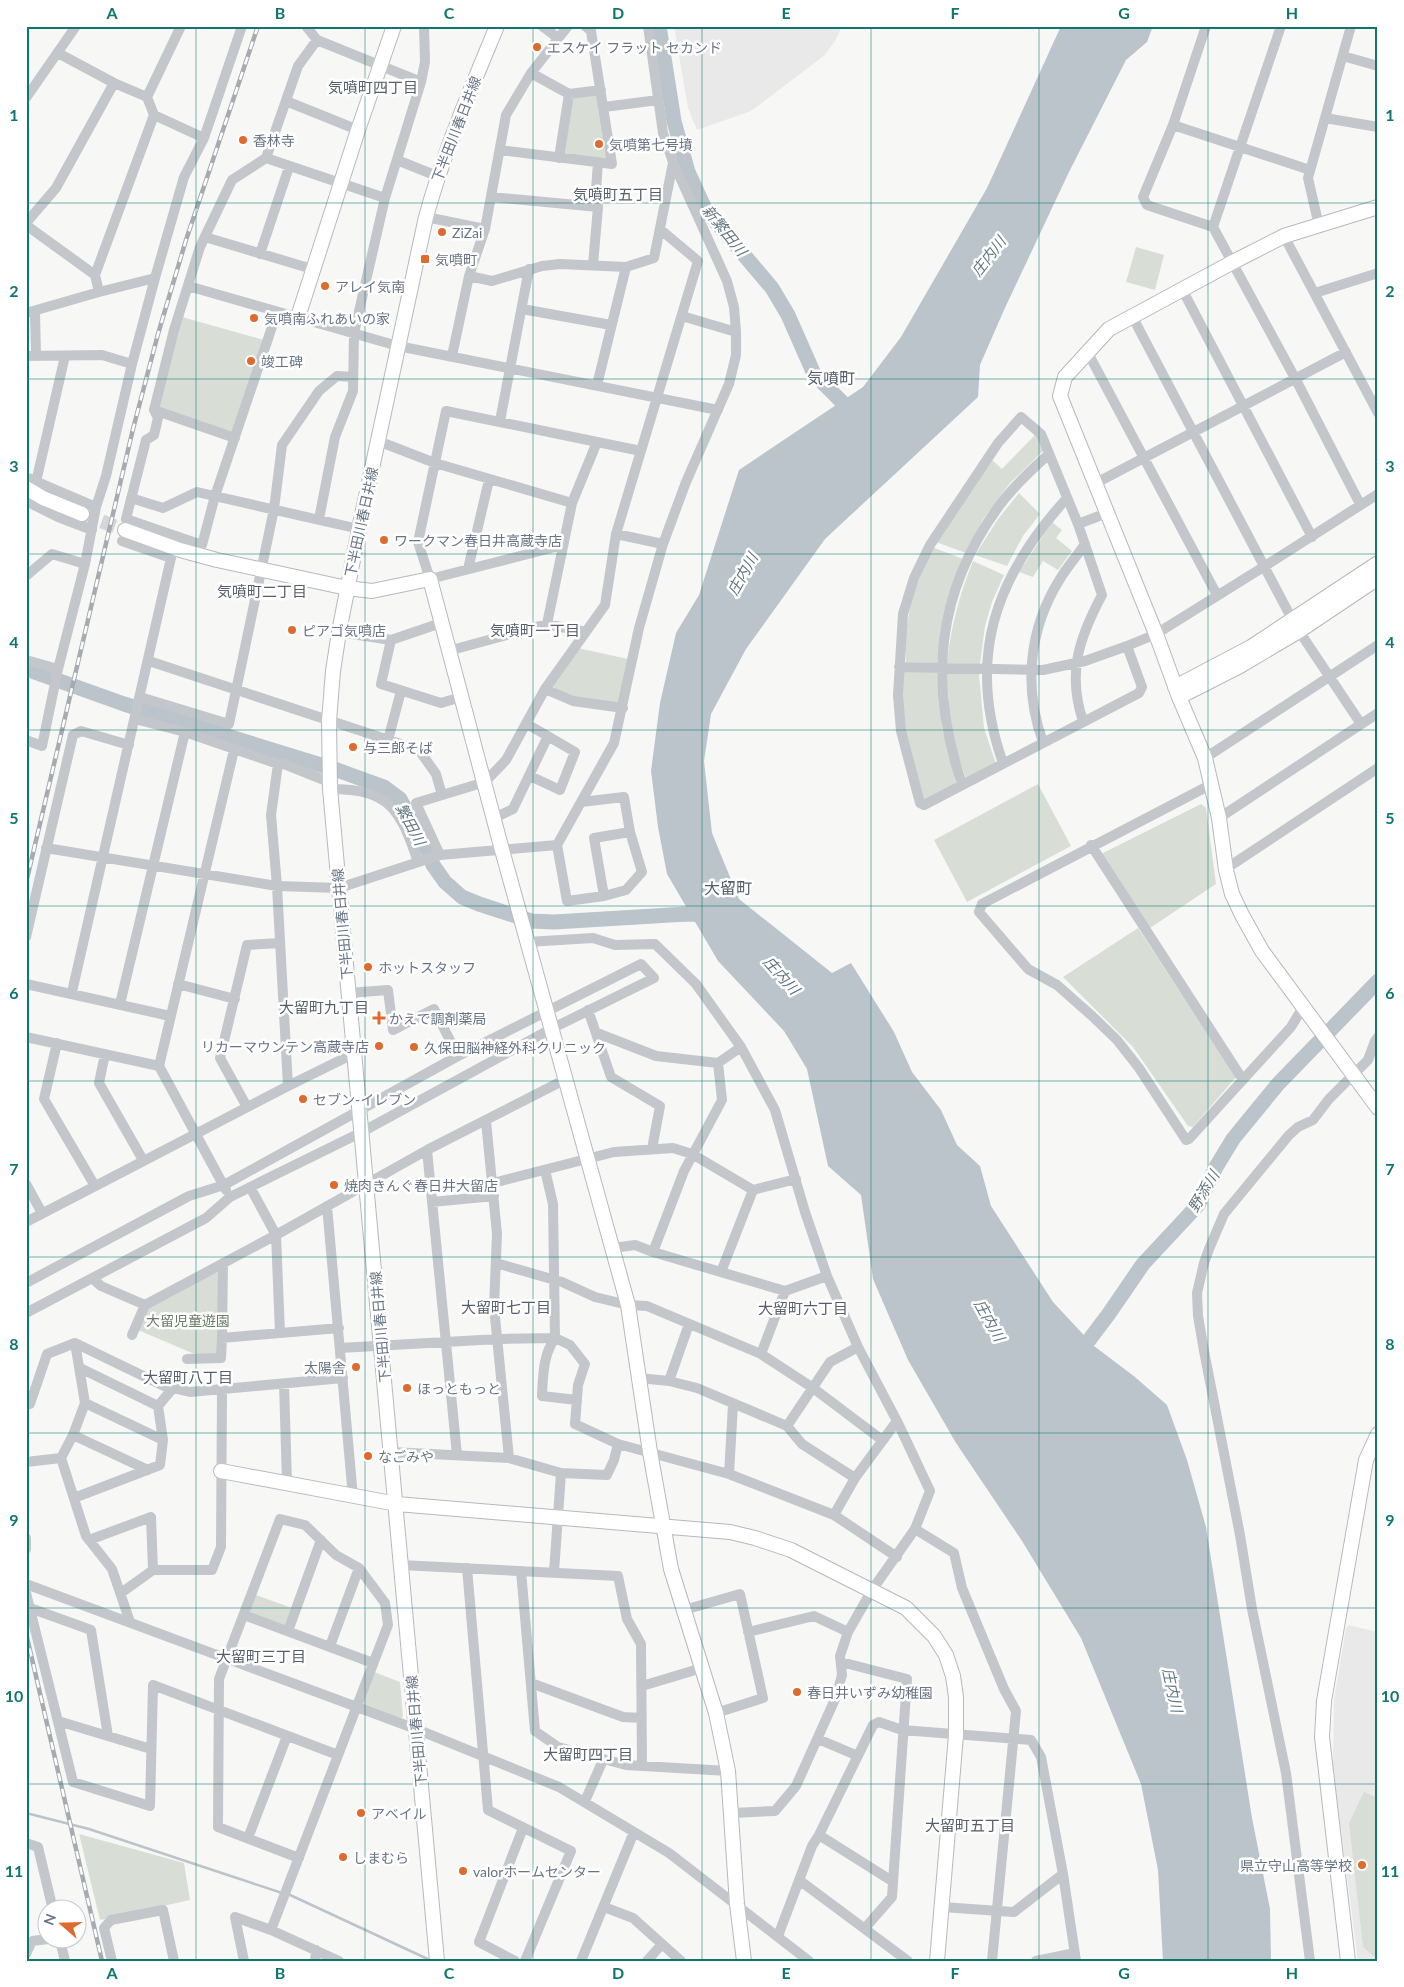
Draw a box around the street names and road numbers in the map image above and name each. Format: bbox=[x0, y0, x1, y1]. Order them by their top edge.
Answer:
street label: 下半田川春日井線 bbox=[428, 74, 484, 184]
street label: 下半田川春日井線 bbox=[341, 465, 381, 579]
street label: 下半田川春日井線 bbox=[329, 867, 355, 981]
street label: 下半田川春日井線 bbox=[367, 1270, 393, 1384]
street label: 下半田川春日井線 bbox=[403, 1674, 429, 1788]

